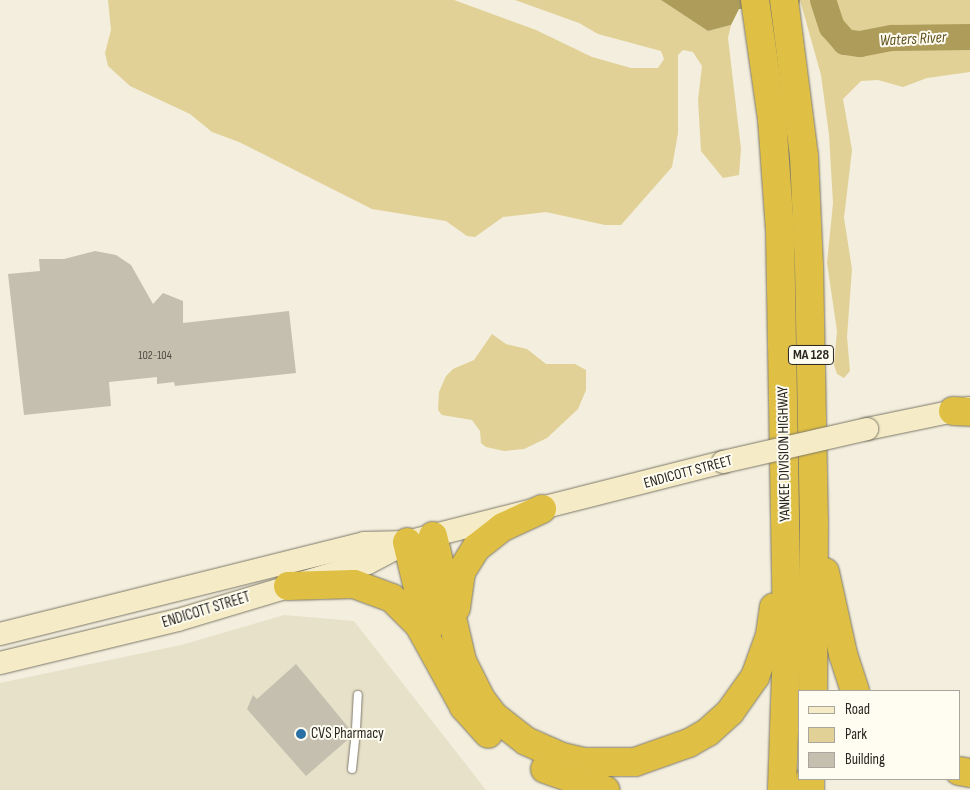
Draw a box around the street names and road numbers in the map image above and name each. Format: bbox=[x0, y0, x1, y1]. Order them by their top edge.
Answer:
road number: MA 128 bbox=[787, 344, 835, 366]
street label: YANKEE DIVISION HIGHWAY bbox=[774, 386, 794, 522]
street label: ENDICOTT STREET bbox=[642, 452, 734, 492]
street label: ENDICOTT STREET bbox=[160, 588, 252, 632]

